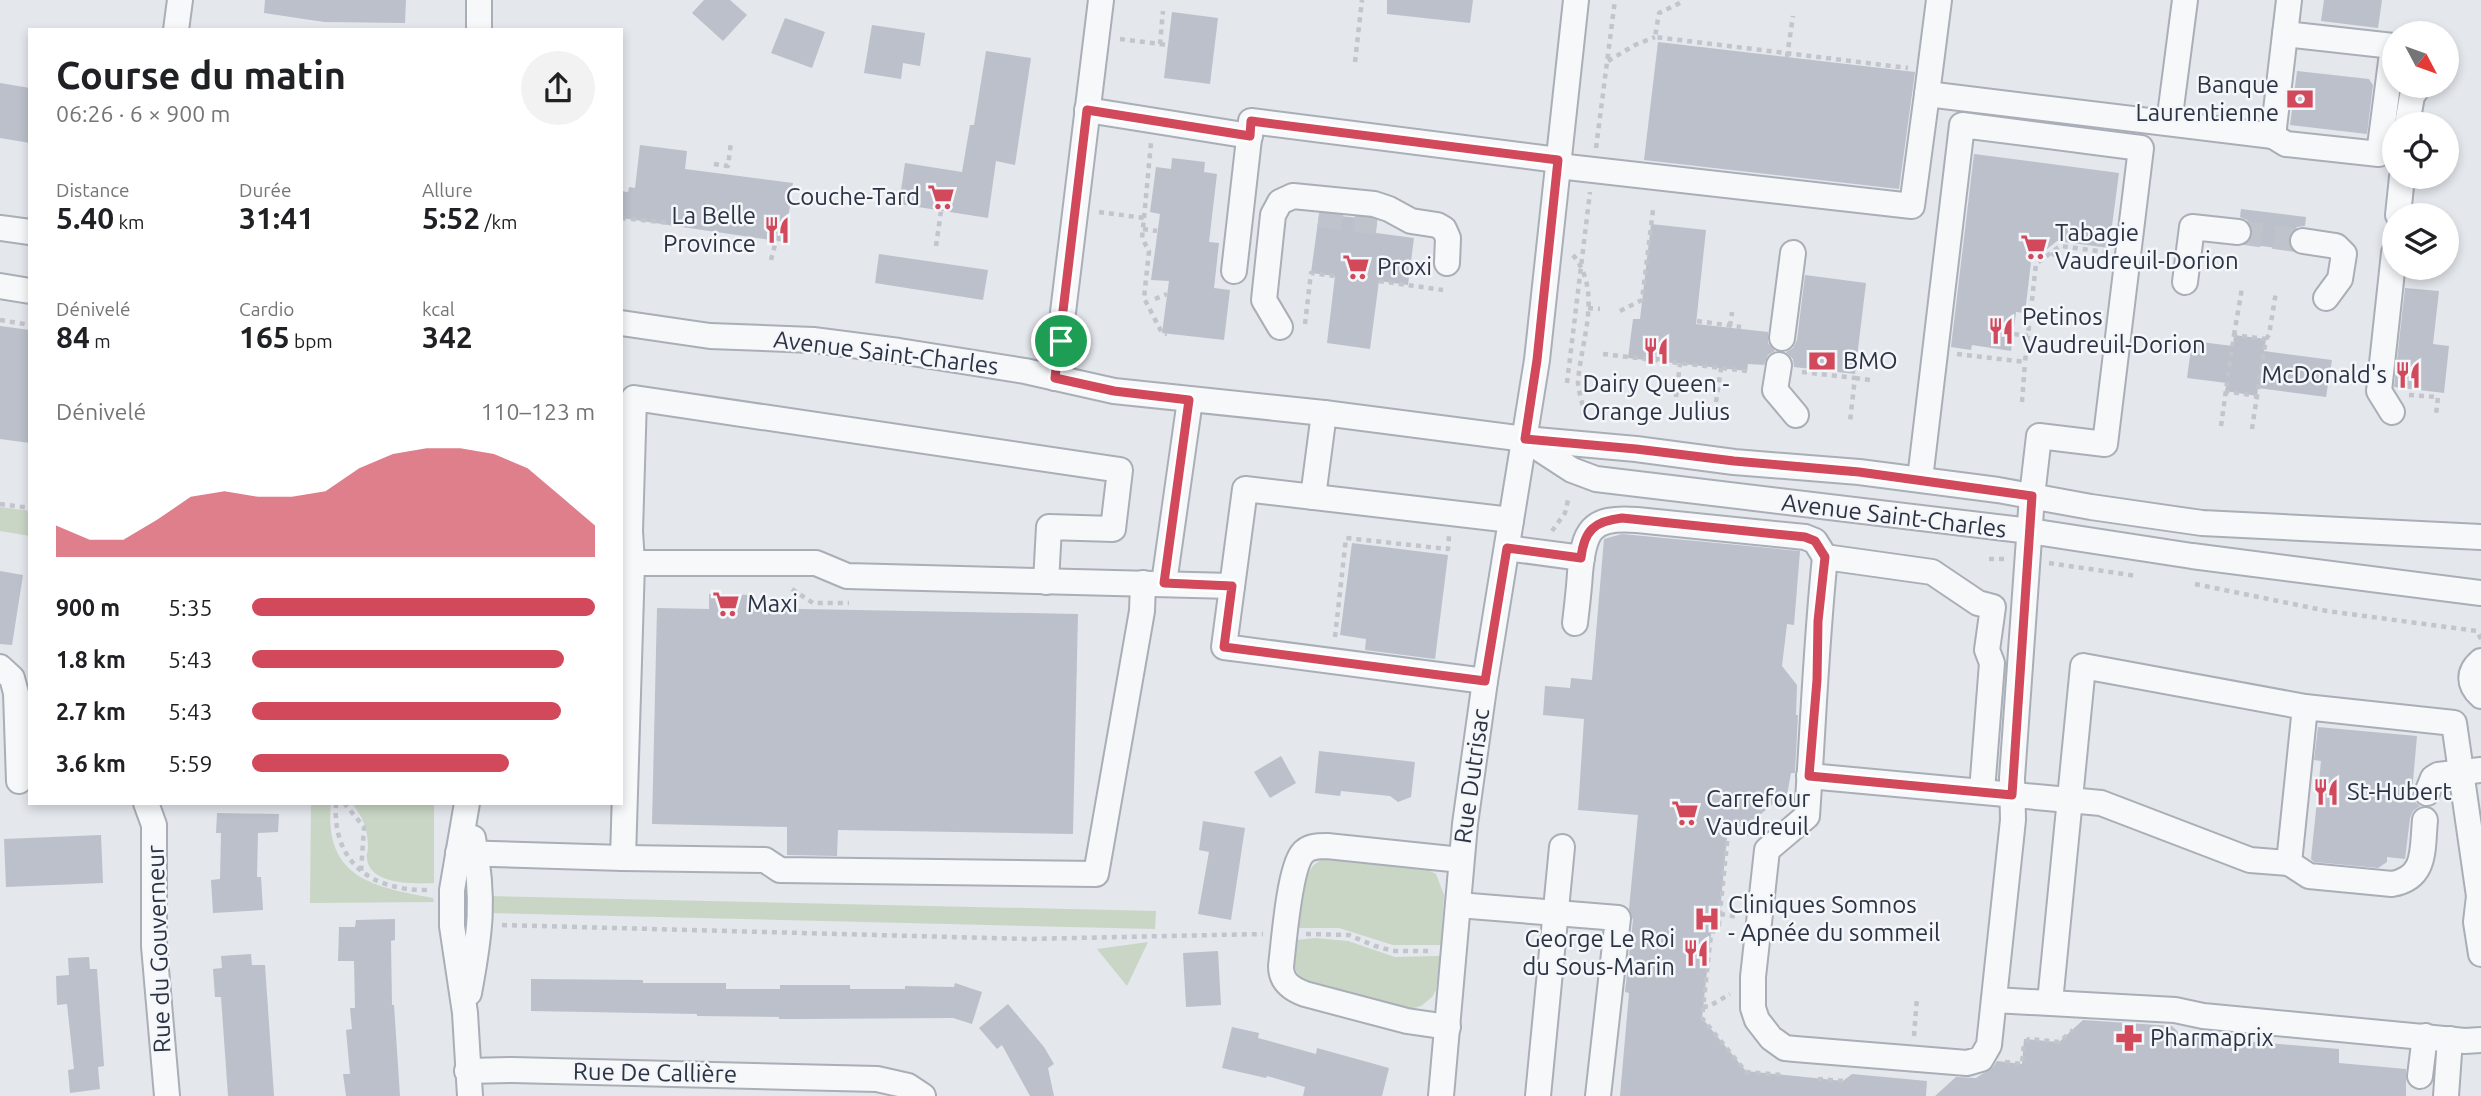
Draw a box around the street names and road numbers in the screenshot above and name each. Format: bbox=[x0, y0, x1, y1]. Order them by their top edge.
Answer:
street label: Avenue Saint-Charles bbox=[772, 325, 1000, 380]
street label: Avenue Saint-Charles bbox=[1780, 488, 2008, 543]
street label: Rue Dutrisac bbox=[1449, 707, 1494, 845]
street label: Rue du Gouverneur bbox=[141, 845, 176, 1053]
street label: Rue De Callière bbox=[573, 1058, 737, 1087]

